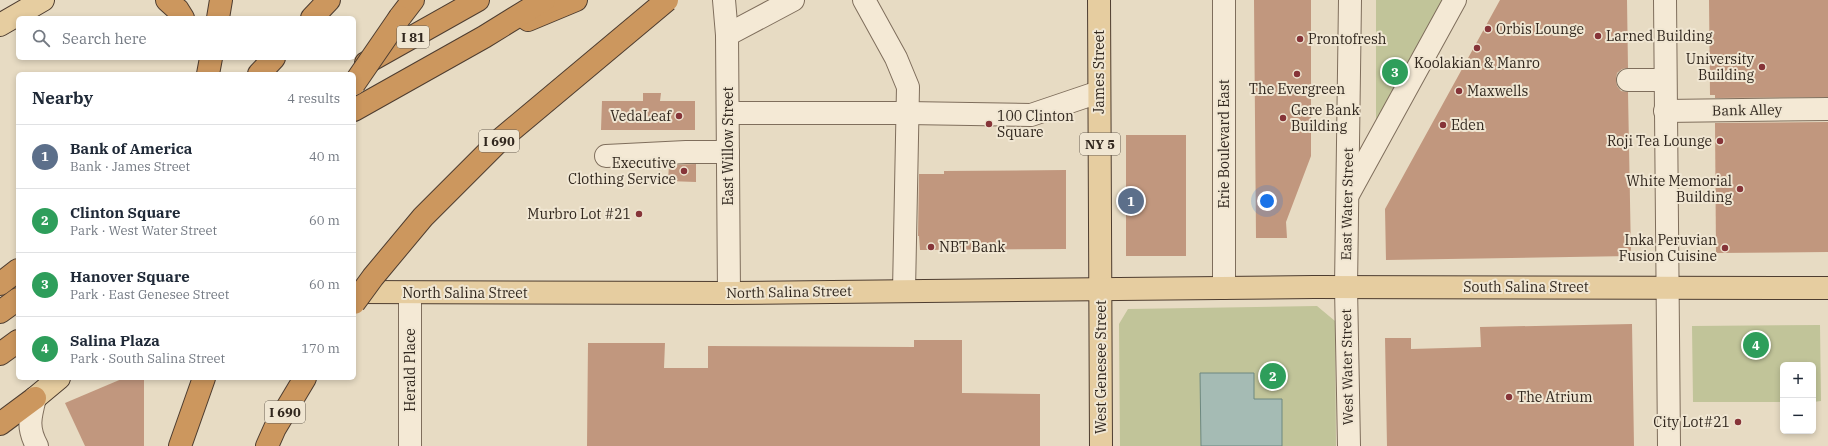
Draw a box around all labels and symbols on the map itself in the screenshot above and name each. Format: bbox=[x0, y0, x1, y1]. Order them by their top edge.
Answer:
place label: Orbis Lounge bbox=[1496, 20, 1584, 38]
marker: Orbis Lounge bbox=[1483, 24, 1493, 34]
road number: I 81 bbox=[397, 26, 429, 48]
place label: Larned Building bbox=[1606, 27, 1713, 45]
street label: James Street bbox=[1090, 30, 1108, 114]
place label: Prontofresh bbox=[1308, 30, 1387, 48]
marker: Larned Building bbox=[1593, 31, 1603, 41]
marker: Prontofresh bbox=[1295, 34, 1305, 44]
marker: Koolakian & Manro bbox=[1472, 43, 1482, 53]
place label: University Building bbox=[1686, 50, 1755, 84]
place label: Koolakian & Manro bbox=[1414, 54, 1540, 72]
pin: 3 bbox=[1382, 57, 1408, 87]
marker: University Building bbox=[1757, 62, 1767, 72]
marker: The Evergreen bbox=[1292, 69, 1302, 79]
street label: Erie Boulevard East bbox=[1215, 79, 1233, 209]
place label: The Evergreen bbox=[1249, 80, 1345, 98]
place label: Maxwells bbox=[1467, 82, 1528, 100]
street label: East Willow Street bbox=[719, 86, 737, 205]
marker: Maxwells bbox=[1454, 86, 1464, 96]
street label: Bank Alley bbox=[1712, 100, 1783, 120]
place label: Gere Bank Building bbox=[1291, 101, 1361, 135]
place label: VedaLeaf bbox=[610, 107, 672, 125]
place label: 100 Clinton Square bbox=[997, 107, 1074, 141]
marker: VedaLeaf bbox=[674, 111, 684, 121]
marker: Gere Bank Building bbox=[1278, 113, 1288, 123]
place label: Eden bbox=[1451, 116, 1485, 134]
marker: 100 Clinton Square bbox=[984, 119, 994, 129]
marker: Eden bbox=[1438, 120, 1448, 130]
road number: I 690 bbox=[479, 130, 519, 152]
place label: Roji Tea Lounge bbox=[1607, 132, 1712, 150]
road number: NY 5 bbox=[1080, 133, 1120, 155]
marker: Roji Tea Lounge bbox=[1715, 136, 1725, 146]
street label: East Water Street bbox=[1337, 147, 1357, 261]
place label: Executive Clothing Service bbox=[568, 154, 676, 188]
marker: Executive Clothing Service bbox=[679, 166, 689, 176]
place label: White Memorial Building bbox=[1626, 172, 1732, 206]
marker: White Memorial Building bbox=[1735, 184, 1745, 194]
pin: 1 bbox=[1118, 186, 1144, 216]
your location bbox=[1257, 191, 1277, 211]
place label: Murbro Lot #21 bbox=[527, 205, 631, 223]
marker: Murbro Lot #21 bbox=[634, 209, 644, 219]
place label: Inka Peruvian Fusion Cuisine bbox=[1619, 231, 1717, 265]
place label: NBT Bank bbox=[939, 238, 1006, 256]
marker: NBT Bank bbox=[926, 242, 936, 252]
marker: Inka Peruvian Fusion Cuisine bbox=[1720, 243, 1730, 253]
street label: South Salina Street bbox=[1463, 278, 1589, 296]
street label: North Salina Street bbox=[726, 282, 852, 302]
street label: North Salina Street bbox=[402, 284, 528, 302]
street label: West Genesee Street bbox=[1092, 300, 1110, 434]
street label: West Water Street bbox=[1337, 308, 1357, 426]
street label: Herald Place bbox=[401, 328, 419, 412]
pin: 4 bbox=[1743, 330, 1769, 360]
pin: 2 bbox=[1260, 361, 1286, 391]
place label: The Atrium bbox=[1517, 388, 1593, 406]
marker: The Atrium bbox=[1504, 392, 1514, 402]
road number: I 690 bbox=[265, 401, 305, 423]
place label: City Lot#21 bbox=[1653, 413, 1730, 431]
marker: City Lot#21 bbox=[1733, 417, 1743, 427]

